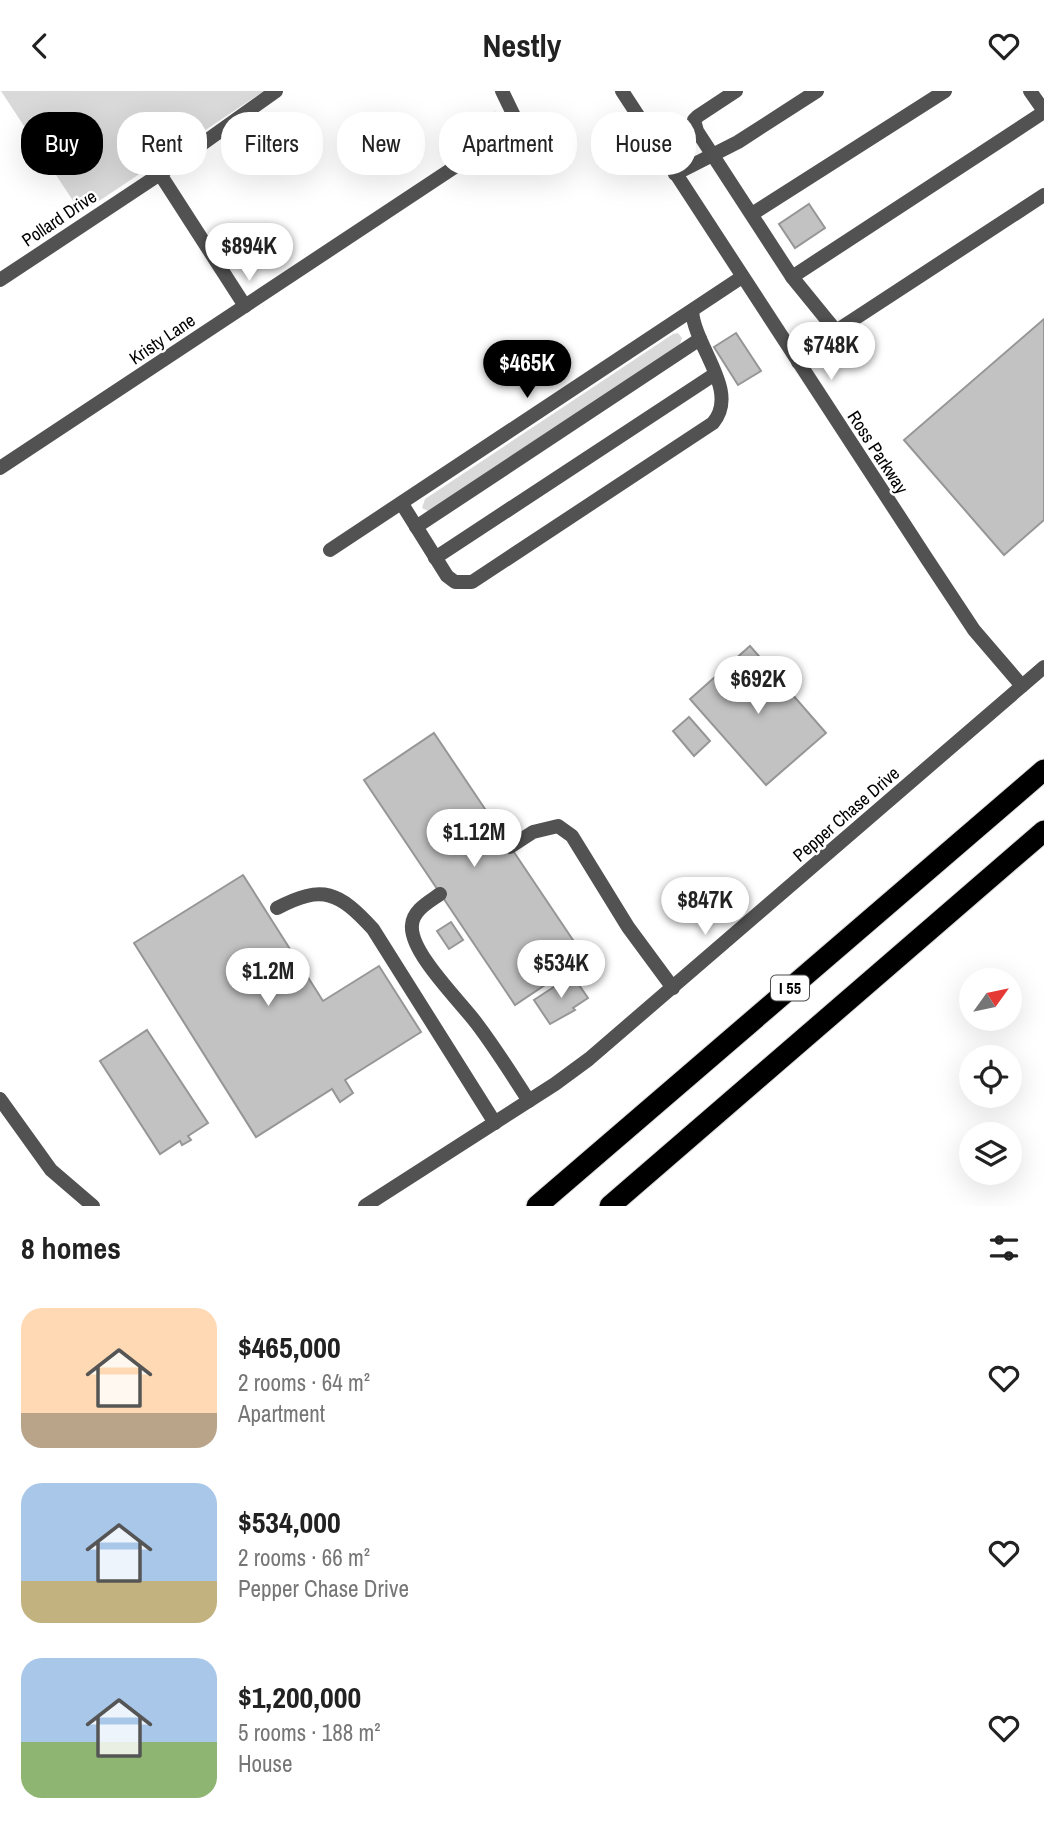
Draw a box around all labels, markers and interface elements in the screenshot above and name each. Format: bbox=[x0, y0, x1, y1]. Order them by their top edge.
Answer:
text: Nestly bbox=[483, 24, 561, 67]
icon: back bbox=[21, 27, 59, 65]
icon: heart bbox=[985, 27, 1023, 65]
chip: Buy bbox=[21, 112, 103, 175]
chip: Rent bbox=[117, 112, 207, 175]
chip: Filters bbox=[221, 112, 323, 175]
chip: New bbox=[337, 112, 425, 175]
chip: Apartment bbox=[439, 112, 577, 175]
chip: House bbox=[591, 112, 696, 175]
street label: Pollard Drive bbox=[17, 184, 101, 252]
pin: $894K bbox=[200, 223, 298, 283]
text: $894K bbox=[221, 230, 277, 261]
street label: Kristy Lane bbox=[124, 308, 200, 370]
pin: $748K bbox=[782, 323, 880, 382]
text: $748K bbox=[803, 329, 859, 360]
pin: $465K bbox=[478, 341, 576, 400]
text: $465K bbox=[499, 347, 555, 378]
street label: Ross Parkway bbox=[842, 406, 915, 499]
pin: $692K bbox=[709, 657, 807, 716]
text: $692K bbox=[730, 663, 786, 694]
street label: Pepper Chase Drive bbox=[787, 761, 905, 867]
pin: $1.12M bbox=[417, 809, 531, 869]
text: $1.12M bbox=[443, 816, 505, 847]
pin: $847K bbox=[656, 877, 754, 937]
text: $847K bbox=[677, 884, 733, 915]
pin: $534K bbox=[512, 941, 610, 1000]
text: $534K bbox=[533, 947, 589, 978]
pin: $1.2M bbox=[219, 949, 317, 1008]
text: $1.2M bbox=[242, 955, 294, 986]
north arrow bbox=[959, 968, 1022, 1031]
map controls bbox=[959, 968, 1022, 1185]
road number: I 55 bbox=[771, 975, 809, 1000]
button: locate bbox=[959, 1045, 1022, 1108]
button: layers bbox=[959, 1122, 1022, 1185]
text: 8 homes bbox=[21, 1228, 121, 1268]
icon: filters bbox=[985, 1229, 1023, 1267]
text: $465,000 bbox=[238, 1327, 341, 1367]
icon: home bbox=[77, 1336, 161, 1420]
icon: heart bbox=[985, 1359, 1023, 1397]
text: 2 rooms · 64 m² bbox=[238, 1367, 370, 1398]
text: Apartment bbox=[238, 1398, 325, 1429]
text: $534,000 bbox=[238, 1502, 341, 1542]
icon: home bbox=[77, 1511, 161, 1595]
icon: heart bbox=[985, 1534, 1023, 1572]
text: 2 rooms · 66 m² bbox=[238, 1542, 370, 1573]
text: Pepper Chase Drive bbox=[238, 1573, 409, 1604]
text: $1,200,000 bbox=[238, 1677, 361, 1717]
icon: home bbox=[77, 1686, 161, 1770]
icon: heart bbox=[985, 1709, 1023, 1747]
text: 5 rooms · 188 m² bbox=[238, 1717, 381, 1748]
text: House bbox=[238, 1748, 293, 1779]

